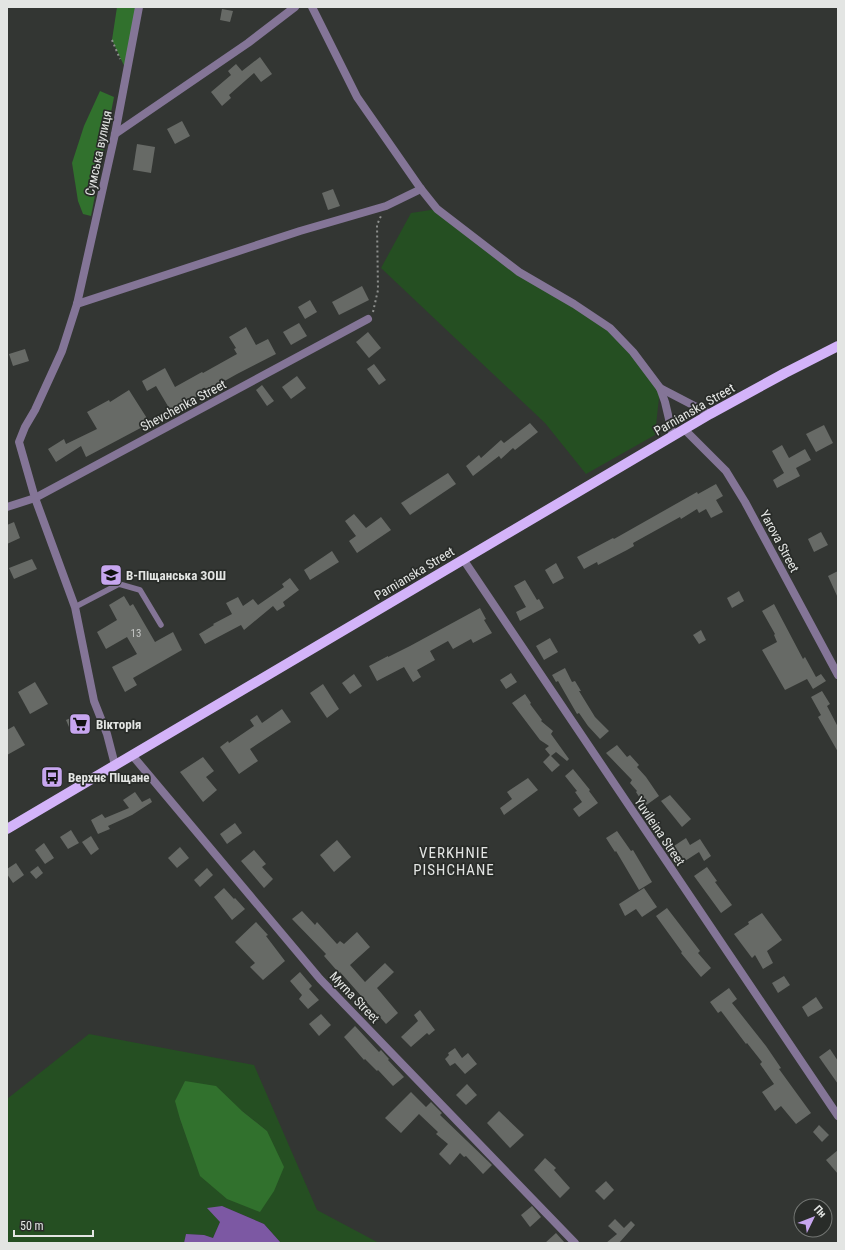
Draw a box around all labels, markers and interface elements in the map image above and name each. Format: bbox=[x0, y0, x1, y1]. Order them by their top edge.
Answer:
street label: Сумська вулиця bbox=[82, 109, 115, 197]
street label: Shevchenka Street bbox=[138, 377, 229, 434]
street label: Parnianska Street bbox=[651, 380, 737, 439]
street label: Yarova Street bbox=[757, 508, 802, 575]
street label: Parnianska Street bbox=[372, 544, 457, 603]
school or university icon: В-Піщанська ЗОШ bbox=[98, 562, 124, 588]
place label: В-Піщанська ЗОШ bbox=[126, 568, 226, 583]
house number: 13 bbox=[131, 627, 141, 640]
supermarket icon: Вікторія bbox=[67, 711, 93, 737]
place label: Вікторія bbox=[96, 717, 141, 732]
bus stop icon: Верхнє Піщане bbox=[39, 764, 65, 790]
place label: Верхнє Піщане bbox=[68, 770, 150, 785]
street label: Yuvileina Street bbox=[631, 794, 688, 869]
district label: VERKHNIE PISHCHANE bbox=[413, 844, 495, 879]
street label: Myrna Street bbox=[327, 969, 383, 1026]
north arrow bbox=[793, 1198, 833, 1238]
text: Пн bbox=[811, 1203, 829, 1220]
scale bar bbox=[14, 1212, 93, 1238]
text: 50 m bbox=[20, 1219, 44, 1233]

